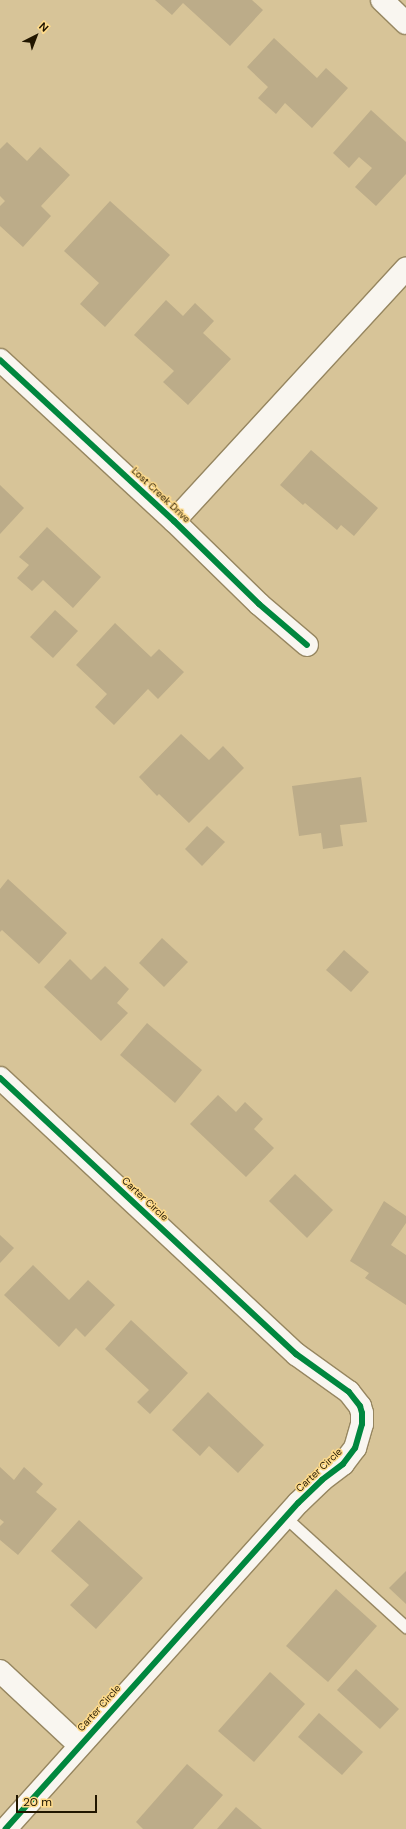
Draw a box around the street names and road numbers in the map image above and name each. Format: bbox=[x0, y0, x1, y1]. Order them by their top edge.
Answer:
street label: Lost Creek Drive bbox=[129, 465, 193, 525]
street label: Carter Circle bbox=[119, 1175, 171, 1223]
street label: Carter Circle bbox=[293, 1446, 345, 1494]
street label: Carter Circle bbox=[75, 1682, 123, 1734]

